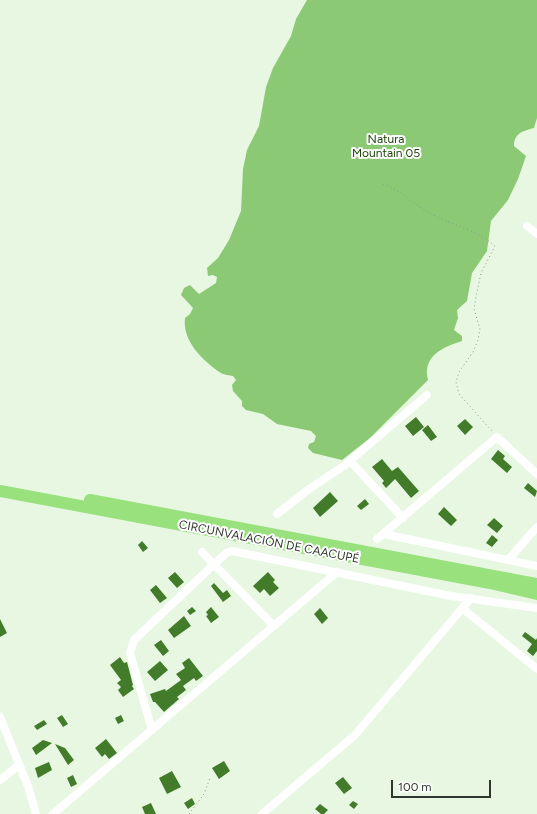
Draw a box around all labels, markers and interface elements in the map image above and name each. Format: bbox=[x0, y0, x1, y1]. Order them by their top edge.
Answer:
park label: Natura Mountain 05 bbox=[352, 132, 420, 160]
street label: CIRCUNVALACIÓN DE CAACUPÉ bbox=[178, 517, 360, 567]
scale bar bbox=[393, 772, 493, 798]
text: 100 m bbox=[398, 780, 432, 794]

